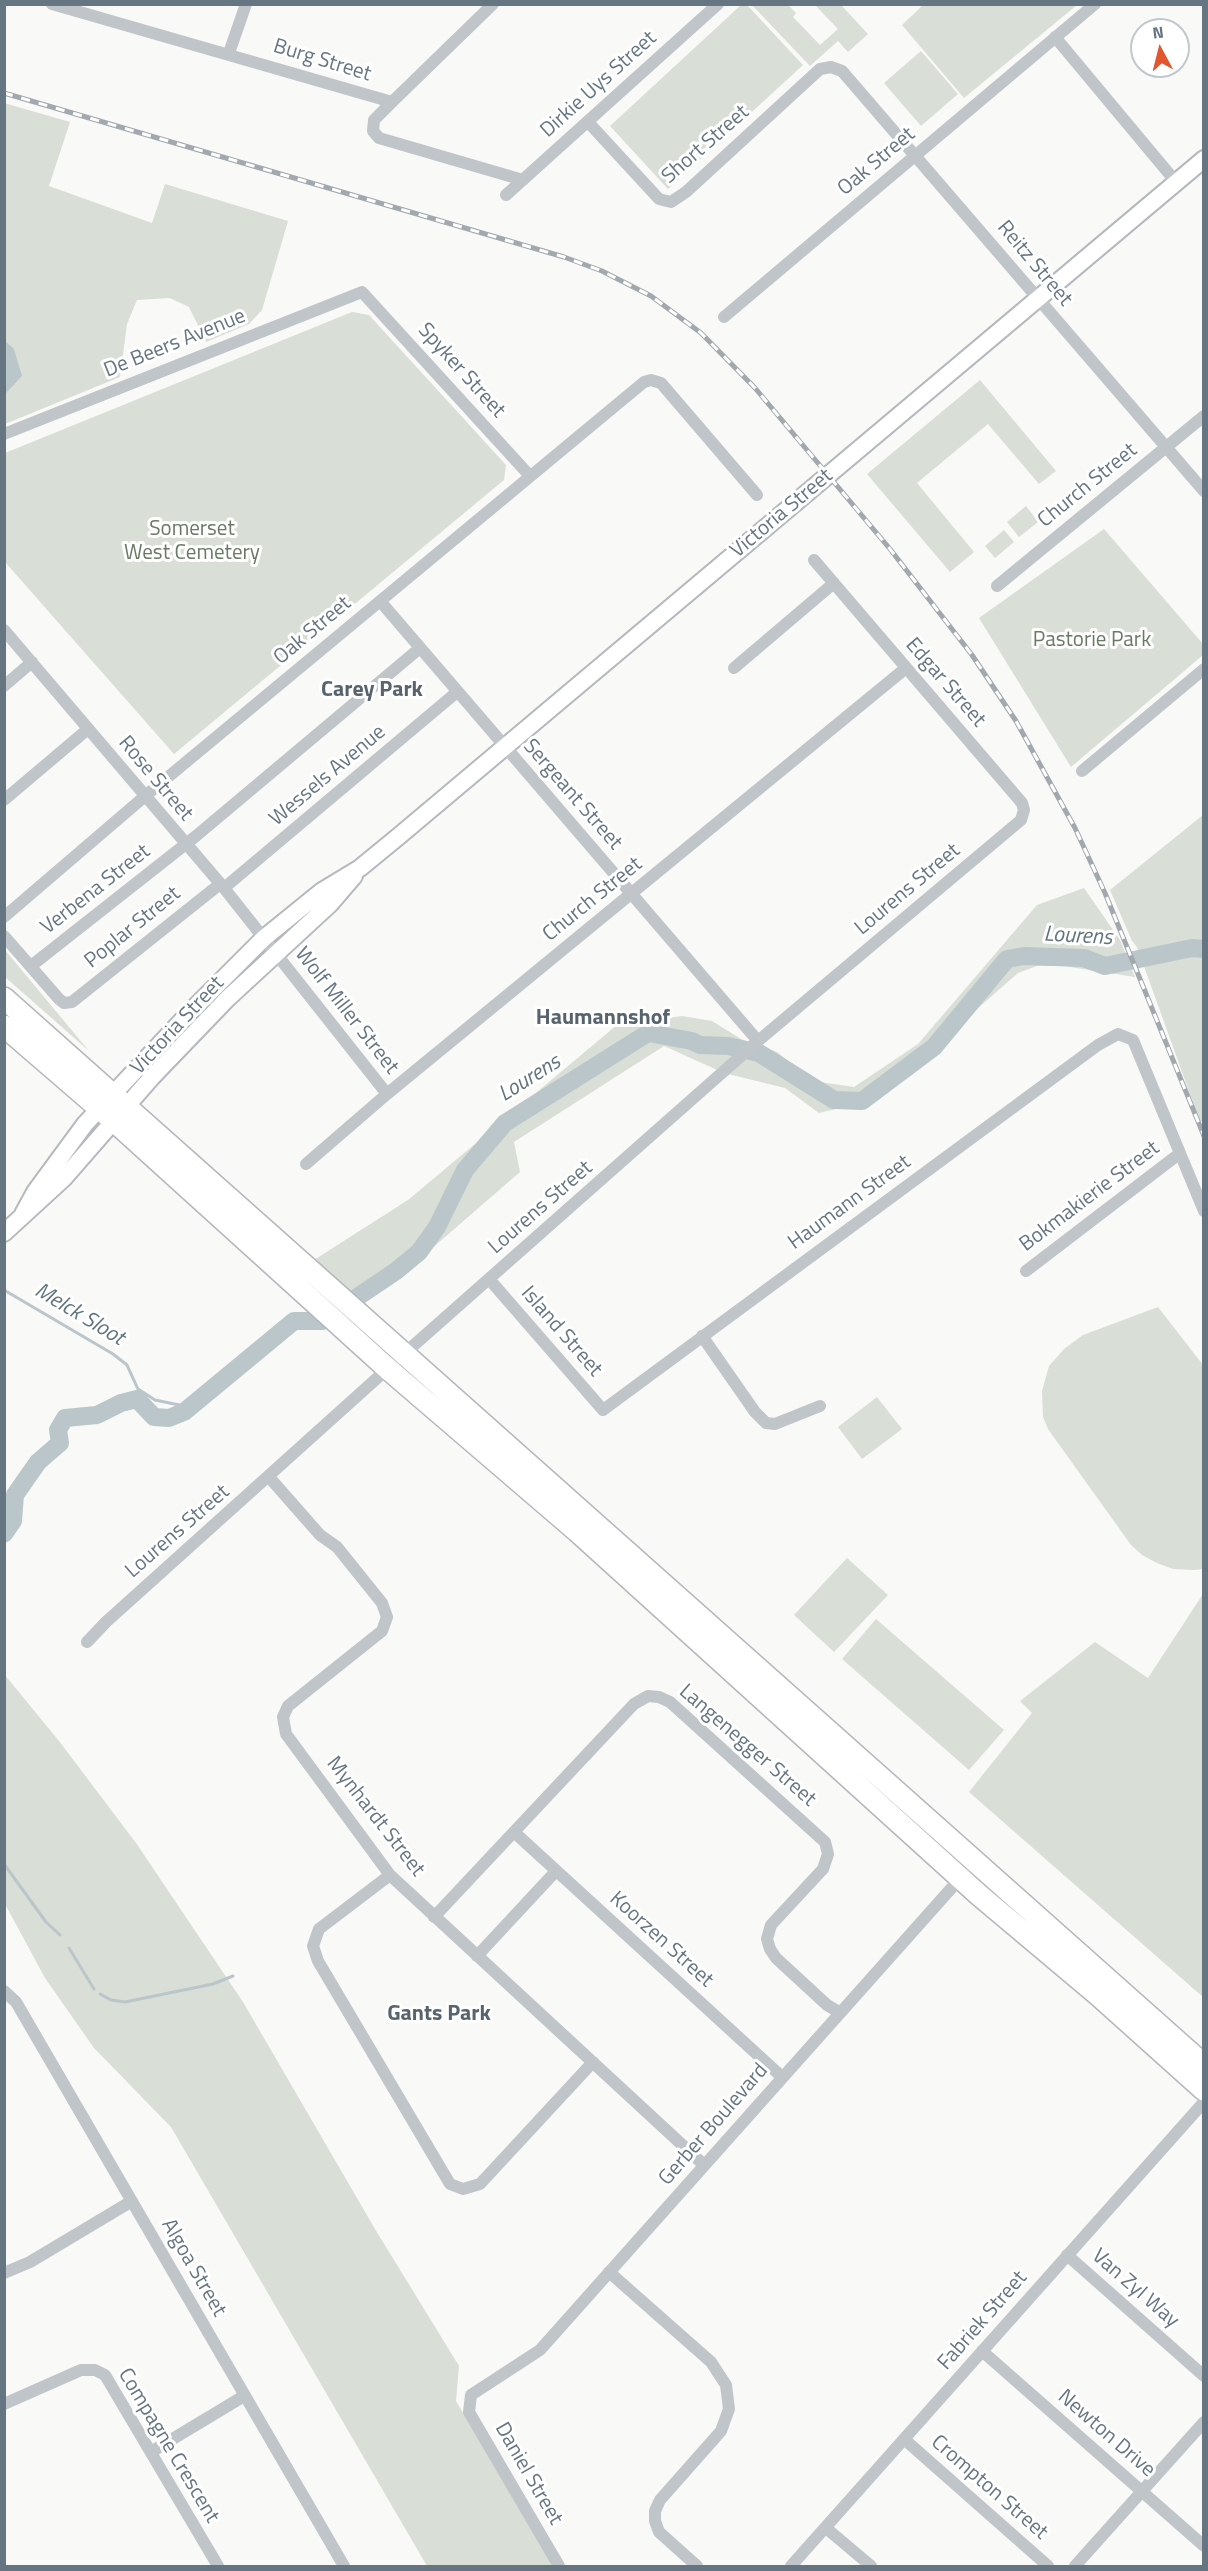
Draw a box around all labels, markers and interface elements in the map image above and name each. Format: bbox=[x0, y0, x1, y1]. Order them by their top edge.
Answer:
north arrow bbox=[1130, 18, 1190, 78]
text: N bbox=[1151, 20, 1165, 45]
street label: Dirkie Uys Street bbox=[536, 26, 662, 144]
street label: Burg Street bbox=[270, 34, 374, 88]
street label: Short Street bbox=[657, 100, 755, 190]
street label: Oak Street bbox=[833, 122, 921, 202]
street label: Reitz Street bbox=[991, 216, 1077, 312]
street label: De Beers Avenue bbox=[101, 304, 249, 384]
street label: Spyker Street bbox=[412, 318, 510, 424]
street label: Church Street bbox=[1033, 438, 1143, 534]
street label: Victoria Street bbox=[726, 464, 838, 564]
park label: Somerset West Cemetery bbox=[124, 517, 260, 567]
street label: Oak Street bbox=[269, 591, 357, 671]
park label: Pastorie Park bbox=[1033, 628, 1151, 654]
street label: Edgar Street bbox=[899, 633, 991, 733]
district label: Carey Park bbox=[321, 678, 423, 704]
street label: Wessels Avenue bbox=[265, 720, 391, 832]
street label: Rose Street bbox=[112, 731, 198, 827]
street label: Sergeant Street bbox=[517, 735, 627, 855]
street label: Lourens Street bbox=[850, 839, 966, 941]
street label: Verbena Street bbox=[36, 840, 156, 940]
street label: Church Street bbox=[538, 852, 648, 948]
street label: Poplar Street bbox=[80, 882, 186, 974]
water label: Lourens bbox=[1043, 922, 1113, 952]
street label: Wolf Miller Street bbox=[289, 942, 403, 1080]
street label: Victoria Street bbox=[126, 971, 230, 1081]
district label: Haumannshof bbox=[536, 1006, 670, 1032]
water label: Lourens bbox=[494, 1050, 566, 1108]
street label: Bokmakierie Street bbox=[1015, 1136, 1165, 1258]
street label: Haumann Street bbox=[784, 1150, 916, 1256]
street label: Lourens Street bbox=[484, 1156, 598, 1260]
water label: Melck Sloot bbox=[29, 1278, 129, 1352]
street label: Island Street bbox=[515, 1282, 607, 1382]
street label: Lourens Street bbox=[121, 1480, 235, 1584]
street label: Langenegger Street bbox=[673, 1680, 821, 1812]
street label: Mynhardt Street bbox=[320, 1752, 430, 1882]
street label: Koorzen Street bbox=[604, 1887, 718, 1993]
district label: Gants Park bbox=[387, 2002, 491, 2028]
street label: Gerber Boulevard bbox=[654, 2059, 774, 2191]
street label: Algoa Street bbox=[155, 2215, 231, 2321]
street label: Van Zyl Way bbox=[1086, 2244, 1184, 2334]
street label: Fabriek Street bbox=[933, 2266, 1033, 2376]
street label: Compagne Crescent bbox=[112, 2364, 224, 2528]
street label: Newton Drive bbox=[1052, 2385, 1160, 2483]
street label: Daniel Street bbox=[489, 2418, 567, 2530]
street label: Crompton Street bbox=[925, 2430, 1053, 2546]

